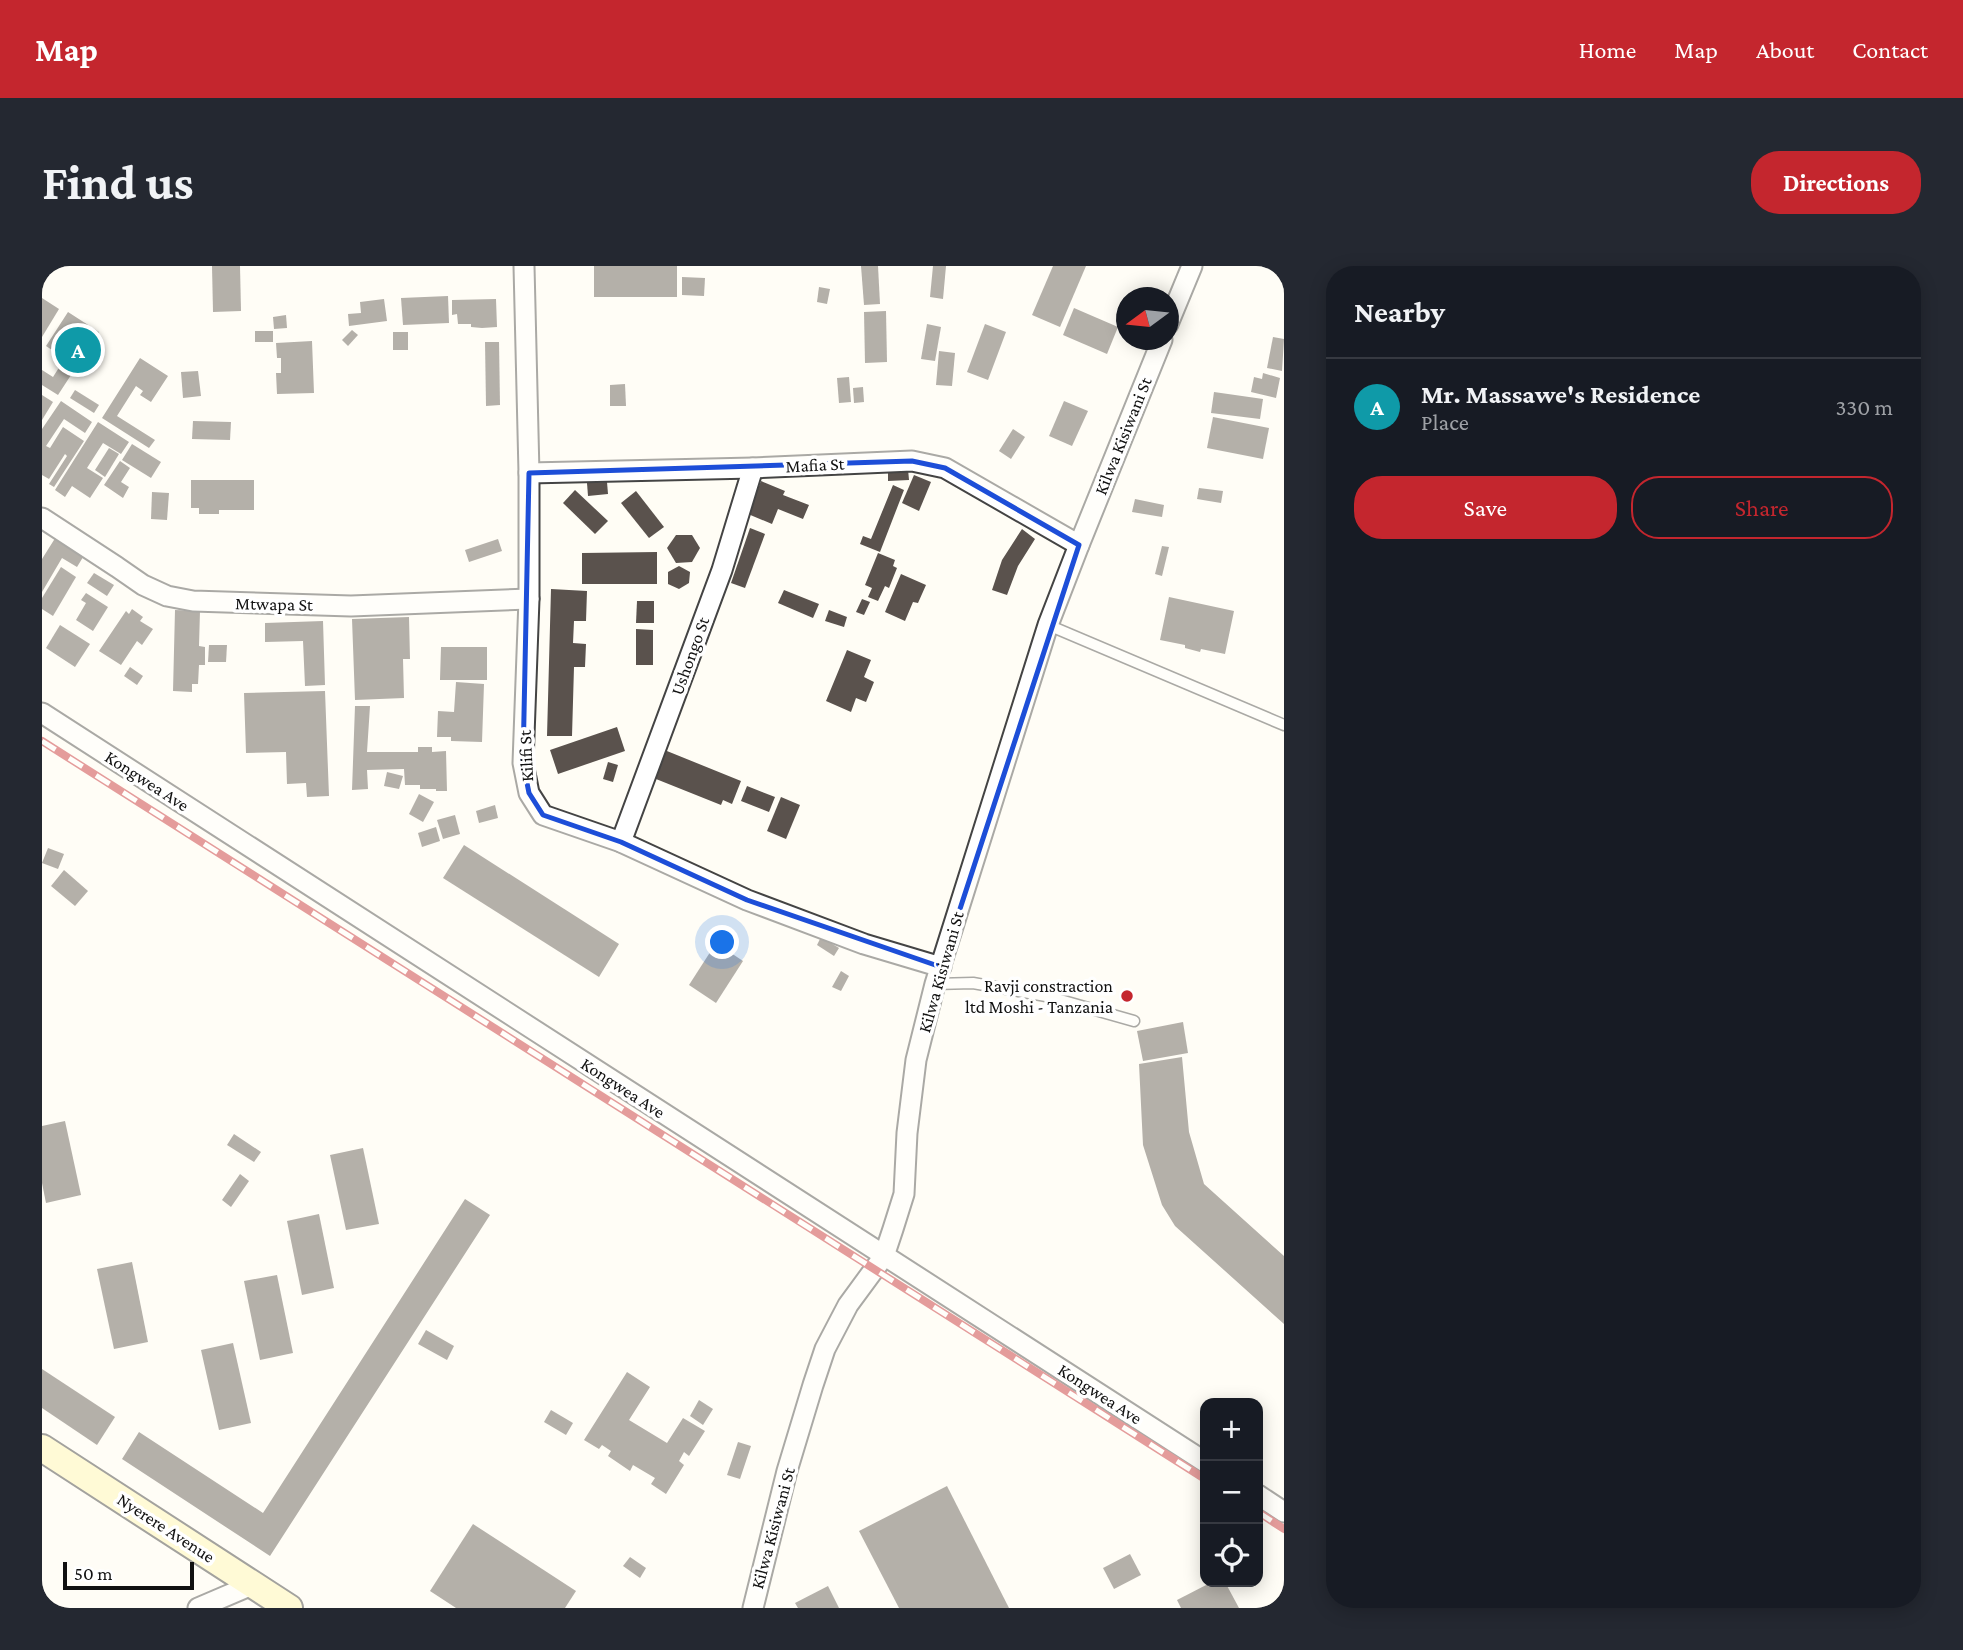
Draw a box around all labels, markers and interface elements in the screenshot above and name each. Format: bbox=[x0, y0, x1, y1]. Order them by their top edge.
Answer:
text: Map bbox=[35, 31, 98, 68]
text: Home bbox=[1579, 36, 1636, 63]
text: Map bbox=[1674, 36, 1718, 63]
text: About bbox=[1756, 36, 1814, 63]
text: Contact bbox=[1852, 36, 1928, 63]
button: Directions bbox=[1751, 151, 1921, 214]
text: Find us bbox=[42, 155, 194, 210]
north arrow bbox=[1116, 287, 1179, 350]
text: Nearby bbox=[1354, 295, 1445, 328]
pin: A bbox=[55, 324, 101, 376]
street label: Kilwa Kisiwani St bbox=[1090, 373, 1156, 498]
text: Mr. Massawe's Residence bbox=[1421, 380, 1700, 409]
text: A bbox=[1370, 394, 1384, 420]
text: 330 m bbox=[1835, 394, 1893, 420]
text: Place bbox=[1421, 409, 1469, 435]
street label: Mafia St bbox=[785, 453, 846, 477]
button: Save bbox=[1354, 476, 1617, 539]
button: Share bbox=[1631, 476, 1893, 539]
street label: Mtwapa St bbox=[235, 593, 314, 615]
street label: Ushongo St bbox=[667, 613, 714, 698]
street label: Kilifi St bbox=[515, 729, 537, 782]
street label: Kongwea Ave bbox=[101, 746, 193, 816]
street label: Kilwa Kisiwani St bbox=[914, 908, 968, 1035]
your location bbox=[705, 925, 739, 959]
place label: Ravji constraction ltd Moshi - Tanzania bbox=[965, 976, 1113, 1017]
marker: Ravji constraction ltd Moshi - Tanzania bbox=[1119, 988, 1135, 1004]
street label: Kongwea Ave bbox=[577, 1053, 669, 1123]
street label: Kongwea Ave bbox=[1054, 1359, 1146, 1429]
map controls bbox=[1200, 1398, 1263, 1587]
button: + bbox=[1200, 1398, 1263, 1461]
button: − bbox=[1200, 1461, 1263, 1524]
street label: Kilwa Kisiwani St bbox=[747, 1464, 799, 1591]
street label: Nyerere Avenue bbox=[114, 1489, 218, 1567]
button: locate bbox=[1200, 1524, 1263, 1587]
scale bar bbox=[63, 1559, 194, 1591]
text: 50 m bbox=[74, 1563, 113, 1584]

